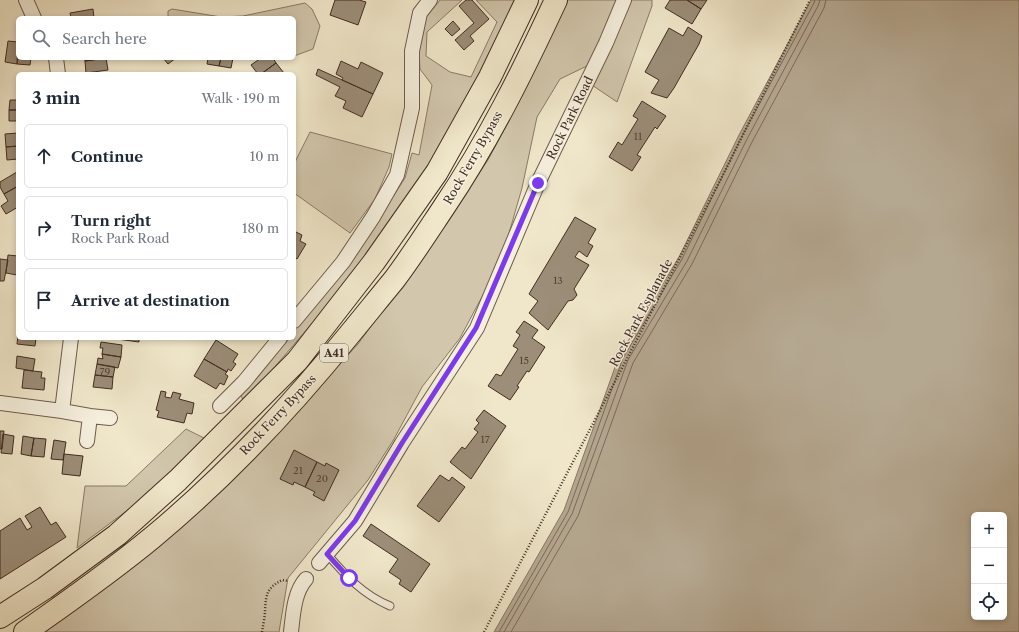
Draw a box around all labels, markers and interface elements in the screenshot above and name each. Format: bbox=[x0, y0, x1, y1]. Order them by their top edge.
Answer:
search box bbox=[16, 16, 296, 60]
icon: search bbox=[30, 27, 52, 49]
text: Search here bbox=[62, 29, 147, 48]
street label: Rock Park Road bbox=[543, 73, 597, 162]
text: 3 min bbox=[32, 88, 81, 108]
text: Walk · 190 m bbox=[201, 90, 280, 106]
street label: Rock Ferry Bypass bbox=[440, 109, 505, 207]
house number: 11 bbox=[634, 130, 643, 143]
icon: ahead bbox=[33, 145, 55, 167]
text: Continue bbox=[71, 147, 143, 166]
text: 10 m bbox=[250, 148, 279, 164]
route end bbox=[529, 174, 547, 192]
text: Turn right bbox=[71, 211, 151, 230]
icon: right bbox=[33, 217, 55, 239]
text: 180 m bbox=[242, 220, 279, 236]
text: Rock Park Road bbox=[71, 230, 170, 246]
street label: Rock Park Esplanade bbox=[606, 256, 675, 369]
house number: 13 bbox=[553, 274, 563, 287]
icon: arrive bbox=[33, 289, 55, 311]
text: Arrive at destination bbox=[71, 291, 230, 310]
road number: A41 bbox=[320, 344, 348, 362]
house number: 15 bbox=[519, 354, 529, 367]
house number: 79 bbox=[100, 365, 111, 378]
street label: Rock Ferry Bypass bbox=[236, 371, 319, 458]
house number: 17 bbox=[480, 433, 490, 446]
house number: 21 bbox=[293, 464, 304, 477]
house number: 20 bbox=[316, 472, 328, 485]
map controls bbox=[971, 512, 1007, 620]
button: + bbox=[971, 512, 1007, 548]
button: − bbox=[971, 548, 1007, 584]
route start bbox=[340, 569, 358, 587]
button: locate bbox=[971, 584, 1007, 620]

